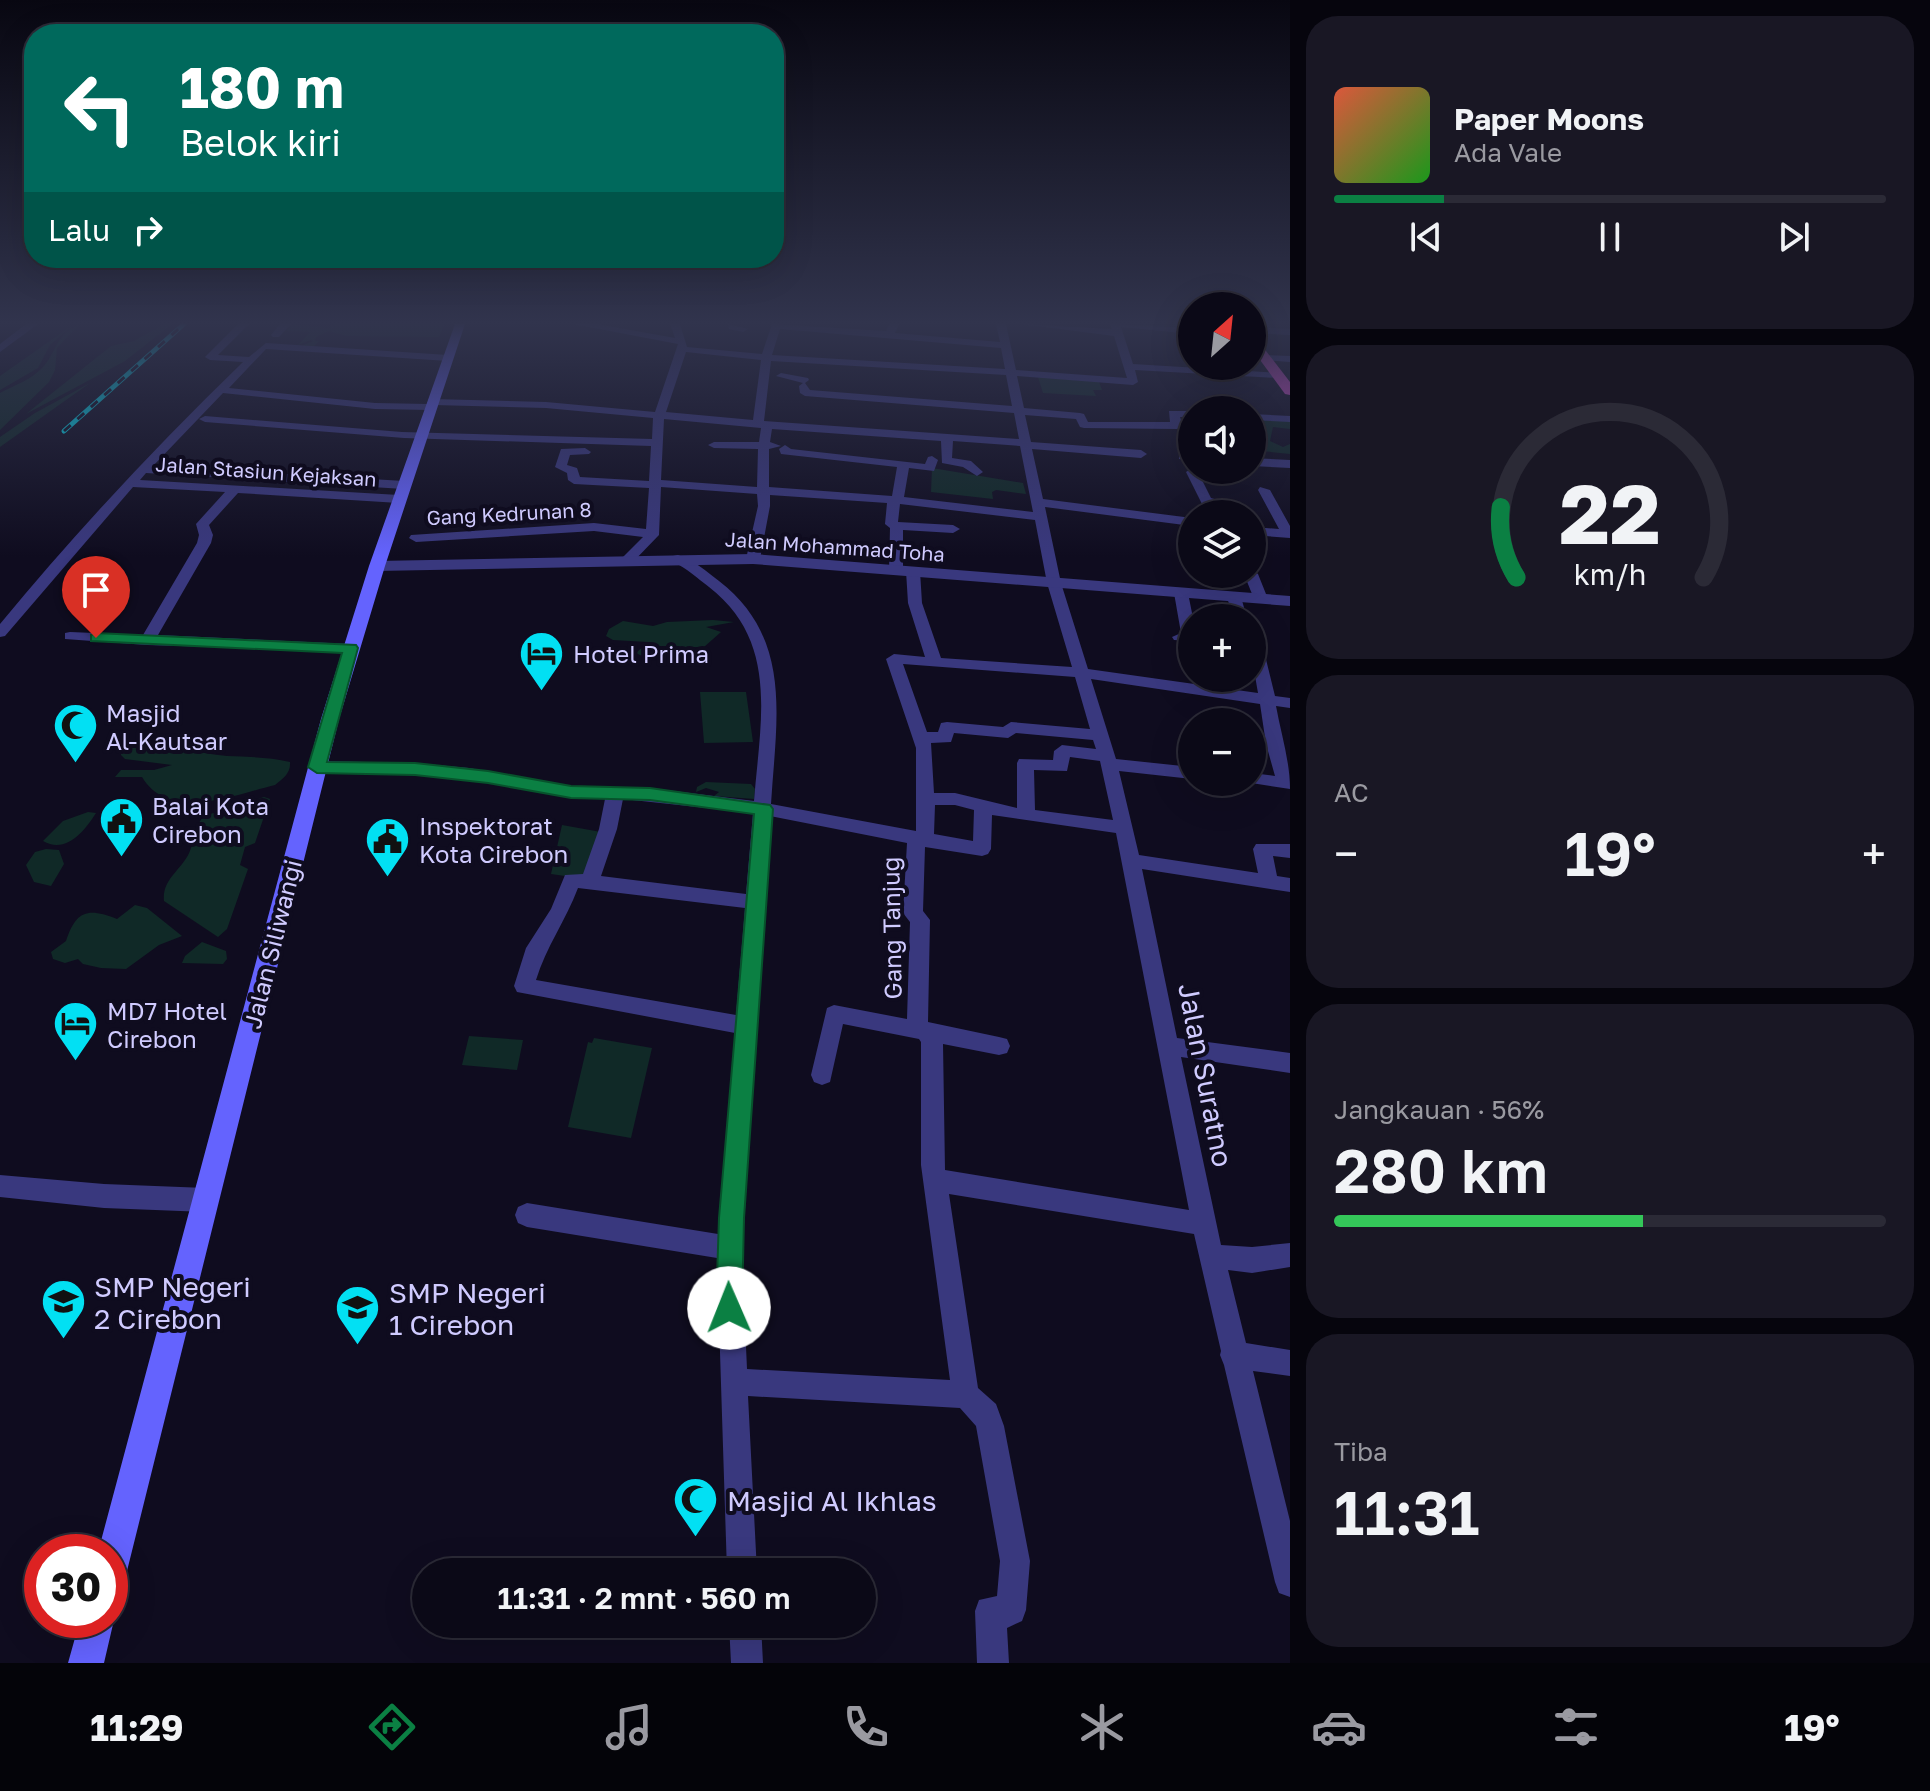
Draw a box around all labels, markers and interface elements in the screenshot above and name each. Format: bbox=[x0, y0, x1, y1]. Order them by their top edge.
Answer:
text: 180 m bbox=[180, 53, 344, 120]
icon: left bbox=[48, 56, 152, 160]
text: Paper Moons bbox=[1454, 101, 1644, 137]
text: Belok kiri bbox=[180, 121, 341, 164]
text: Ada Vale bbox=[1454, 137, 1562, 168]
icon: right bbox=[126, 208, 170, 252]
text: Lalu bbox=[48, 212, 110, 248]
icon: previous bbox=[1404, 215, 1448, 259]
icon: pause bbox=[1588, 215, 1632, 259]
icon: next bbox=[1772, 215, 1816, 259]
north arrow bbox=[1178, 292, 1266, 380]
map controls bbox=[1178, 292, 1266, 796]
button: sound bbox=[1178, 396, 1266, 484]
street label: Jalan Stasiun Kejaksan bbox=[155, 451, 377, 491]
text: 22 bbox=[1559, 462, 1661, 562]
street label: Gang Kedrunan 8 bbox=[426, 497, 592, 529]
button: layers bbox=[1178, 500, 1266, 588]
street label: Jalan Mohammad Toha bbox=[724, 526, 946, 566]
pin bbox=[62, 556, 130, 638]
text: km/h bbox=[1574, 557, 1646, 591]
icon: arrive bbox=[74, 568, 118, 612]
button: + bbox=[1178, 604, 1266, 692]
hotel icon: Hotel Prima bbox=[518, 629, 566, 692]
place label: Hotel Prima bbox=[573, 639, 709, 668]
place label: Masjid Al-Kautsar bbox=[106, 698, 227, 755]
mosque icon: Masjid Al-Kautsar bbox=[51, 702, 99, 765]
button: − bbox=[1178, 708, 1266, 796]
text: AC bbox=[1334, 777, 1369, 808]
place label: Balai Kota Cirebon bbox=[152, 791, 269, 848]
public building icon: Balai Kota Cirebon bbox=[97, 795, 145, 858]
place label: Inspektorat Kota Cirebon bbox=[419, 811, 568, 868]
public building icon: Inspektorat Kota Cirebon bbox=[364, 815, 412, 878]
text: 19° bbox=[1564, 817, 1656, 889]
text: − bbox=[1334, 827, 1358, 880]
text: + bbox=[1862, 827, 1886, 880]
street label: Jalan Siliwangi bbox=[237, 856, 307, 1032]
street label: Gang Tanjug bbox=[875, 856, 907, 1000]
street label: Jalan Suratno bbox=[1172, 980, 1240, 1170]
place label: MD7 Hotel Cirebon bbox=[107, 996, 227, 1053]
hotel icon: MD7 Hotel Cirebon bbox=[52, 1000, 100, 1063]
text: Jangkauan · 56% bbox=[1334, 1094, 1544, 1125]
text: 280 km bbox=[1334, 1134, 1548, 1206]
position arrow bbox=[687, 1266, 771, 1350]
place label: SMP Negeri 2 Cirebon bbox=[94, 1270, 251, 1335]
place label: SMP Negeri 1 Cirebon bbox=[389, 1276, 546, 1341]
school or university icon: SMP Negeri 2 Cirebon bbox=[39, 1278, 87, 1341]
school or university icon: SMP Negeri 1 Cirebon bbox=[334, 1284, 382, 1347]
text: Tiba bbox=[1334, 1436, 1388, 1467]
mosque icon: Masjid Al Ikhlas bbox=[672, 1476, 720, 1539]
text: 11:31 bbox=[1334, 1476, 1480, 1548]
place label: Masjid Al Ikhlas bbox=[727, 1484, 937, 1517]
speed limit sign: 30 bbox=[24, 1534, 128, 1638]
text: 11:31 · 2 mnt · 560 m bbox=[498, 1580, 790, 1616]
icon: directions bbox=[364, 1699, 420, 1755]
icon: music bbox=[601, 1699, 657, 1755]
icon: phone bbox=[838, 1699, 894, 1755]
icon: climate bbox=[1074, 1699, 1130, 1755]
icon: car bbox=[1311, 1699, 1367, 1755]
icon: filters bbox=[1548, 1699, 1604, 1755]
text: 11:29 bbox=[90, 1706, 184, 1749]
text: 19° bbox=[1784, 1706, 1840, 1749]

